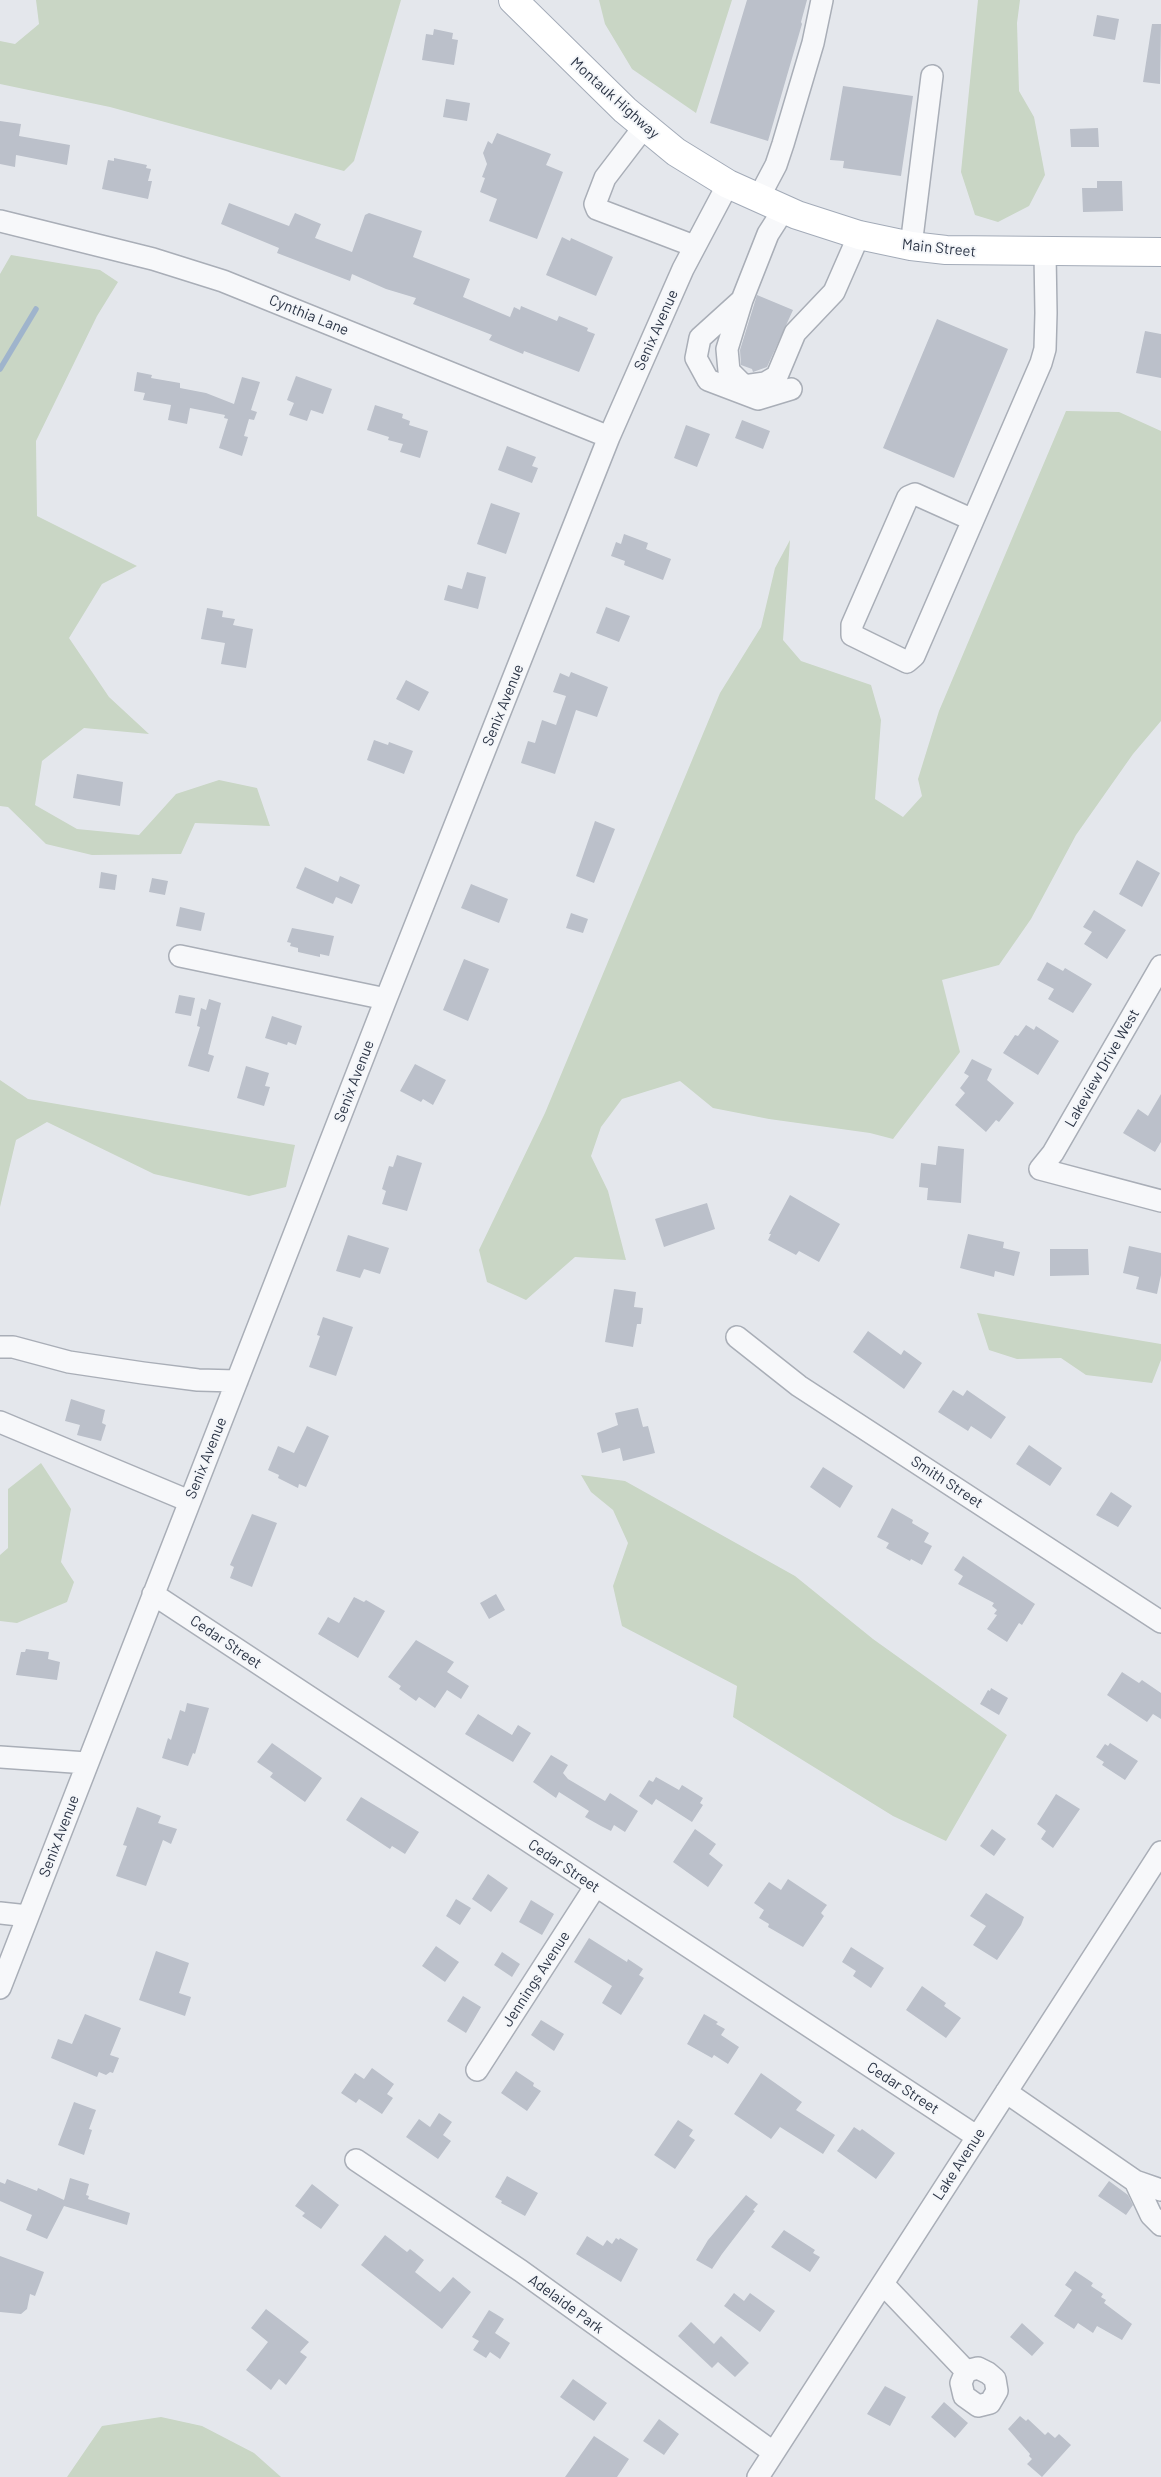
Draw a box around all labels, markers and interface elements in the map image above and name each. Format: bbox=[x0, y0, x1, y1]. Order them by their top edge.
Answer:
street label: Montauk Highway bbox=[567, 53, 663, 143]
street label: Main Street bbox=[901, 235, 977, 261]
street label: Senix Avenue bbox=[630, 287, 682, 373]
street label: Cynthia Lane bbox=[267, 291, 351, 339]
street label: Senix Avenue bbox=[478, 662, 528, 748]
street label: Lakeview Drive West bbox=[1061, 1006, 1143, 1130]
street label: Senix Avenue bbox=[330, 1037, 378, 1125]
street label: Senix Avenue bbox=[181, 1415, 231, 1501]
street label: Smith Street bbox=[908, 1452, 986, 1512]
street label: Cedar Street bbox=[187, 1612, 265, 1672]
street label: Senix Avenue bbox=[35, 1792, 83, 1880]
street label: Cedar Street bbox=[525, 1836, 603, 1896]
street label: Jennings Avenue bbox=[498, 1928, 574, 2030]
street label: Cedar Street bbox=[864, 2058, 942, 2118]
street label: Lake Avenue bbox=[929, 2125, 989, 2203]
street label: Adelaide Park bbox=[525, 2271, 607, 2337]

